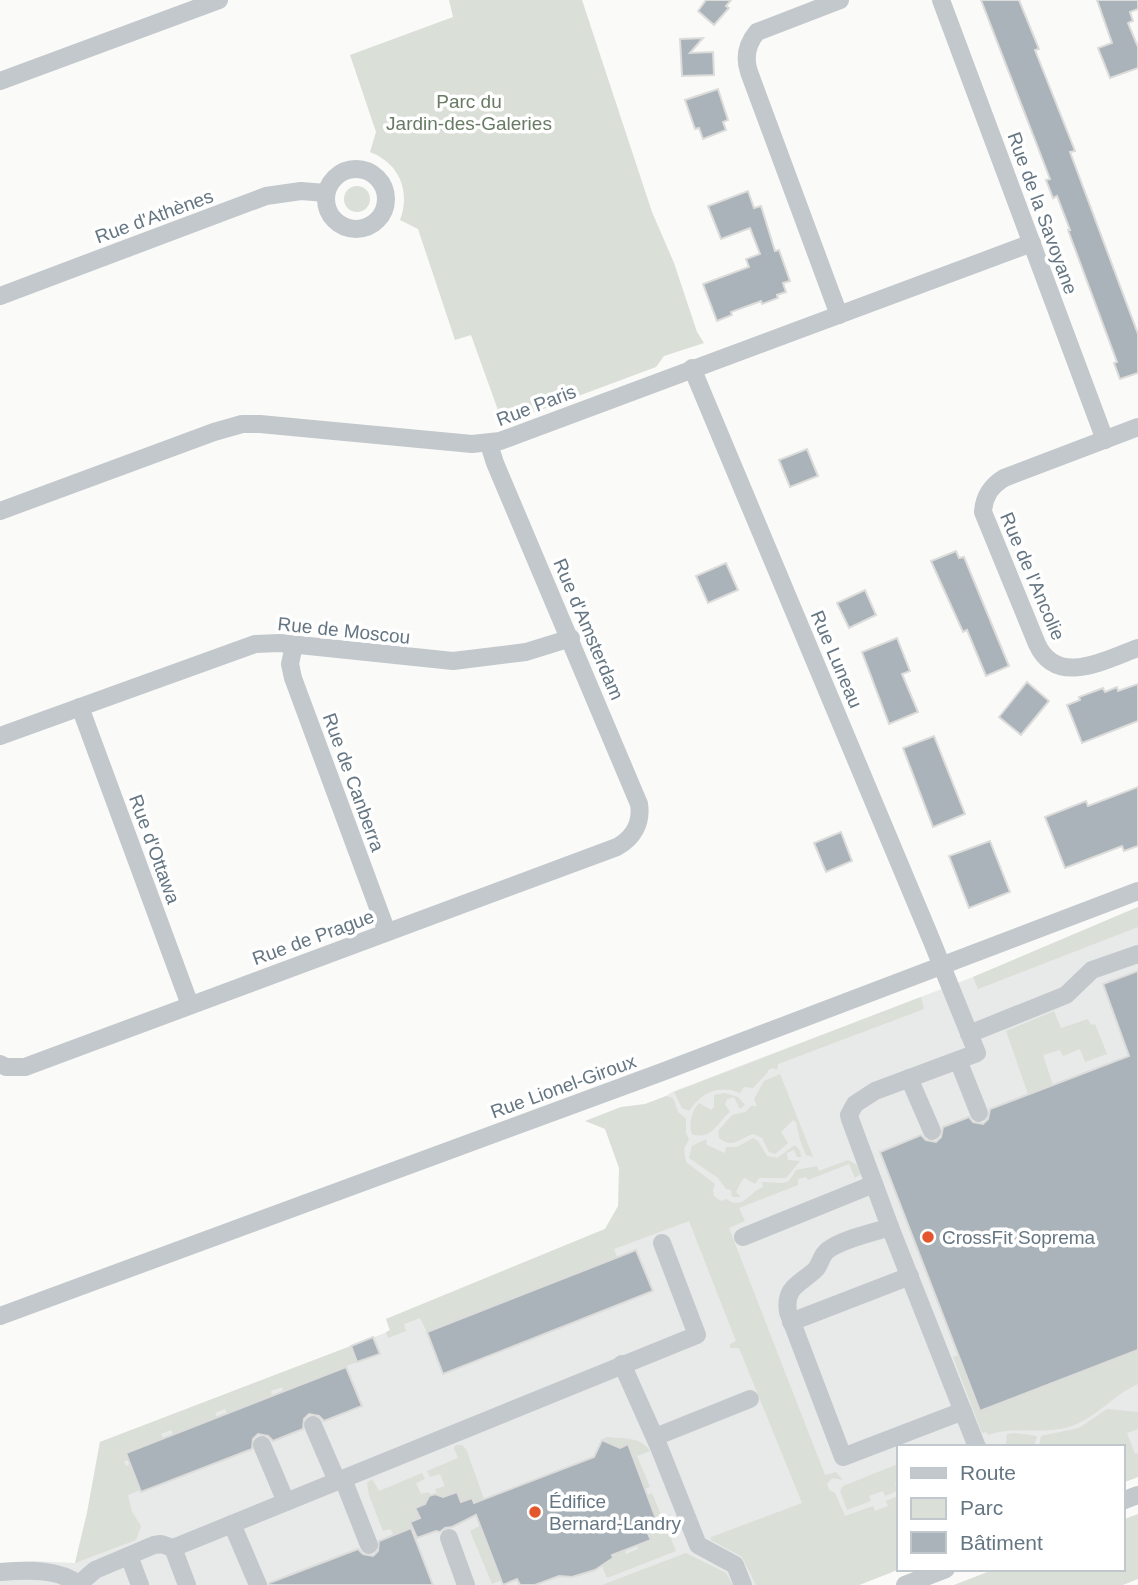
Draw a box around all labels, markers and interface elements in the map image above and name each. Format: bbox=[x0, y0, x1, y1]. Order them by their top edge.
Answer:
park label: Parc du Jardin-des-Galeries bbox=[386, 91, 552, 134]
street label: Rue de la Savoyane bbox=[1003, 129, 1082, 297]
street label: Rue d'Athènes bbox=[92, 185, 216, 248]
street label: Rue Paris bbox=[493, 381, 579, 430]
street label: Rue de l'Ancolie bbox=[996, 509, 1069, 643]
street label: Rue d'Amsterdam bbox=[549, 555, 628, 703]
street label: Rue Luneau bbox=[807, 607, 866, 711]
street label: Rue de Moscou bbox=[277, 613, 411, 648]
street label: Rue de Canberra bbox=[319, 710, 388, 855]
street label: Rue d'Ottawa bbox=[125, 792, 184, 907]
street label: Rue de Prague bbox=[250, 906, 377, 969]
street label: Rue Lionel-Giroux bbox=[488, 1050, 639, 1123]
place label: CrossFit Soprema bbox=[942, 1227, 1096, 1248]
marker: CrossFit Soprema bbox=[920, 1229, 936, 1245]
legend bbox=[897, 1445, 1124, 1571]
text: Route bbox=[960, 1461, 1016, 1484]
place label: Édifice Bernard-Landry bbox=[549, 1491, 682, 1534]
text: Parc bbox=[960, 1496, 1003, 1519]
marker: Édifice Bernard-Landry bbox=[527, 1504, 543, 1520]
text: Bâtiment bbox=[960, 1531, 1043, 1554]

